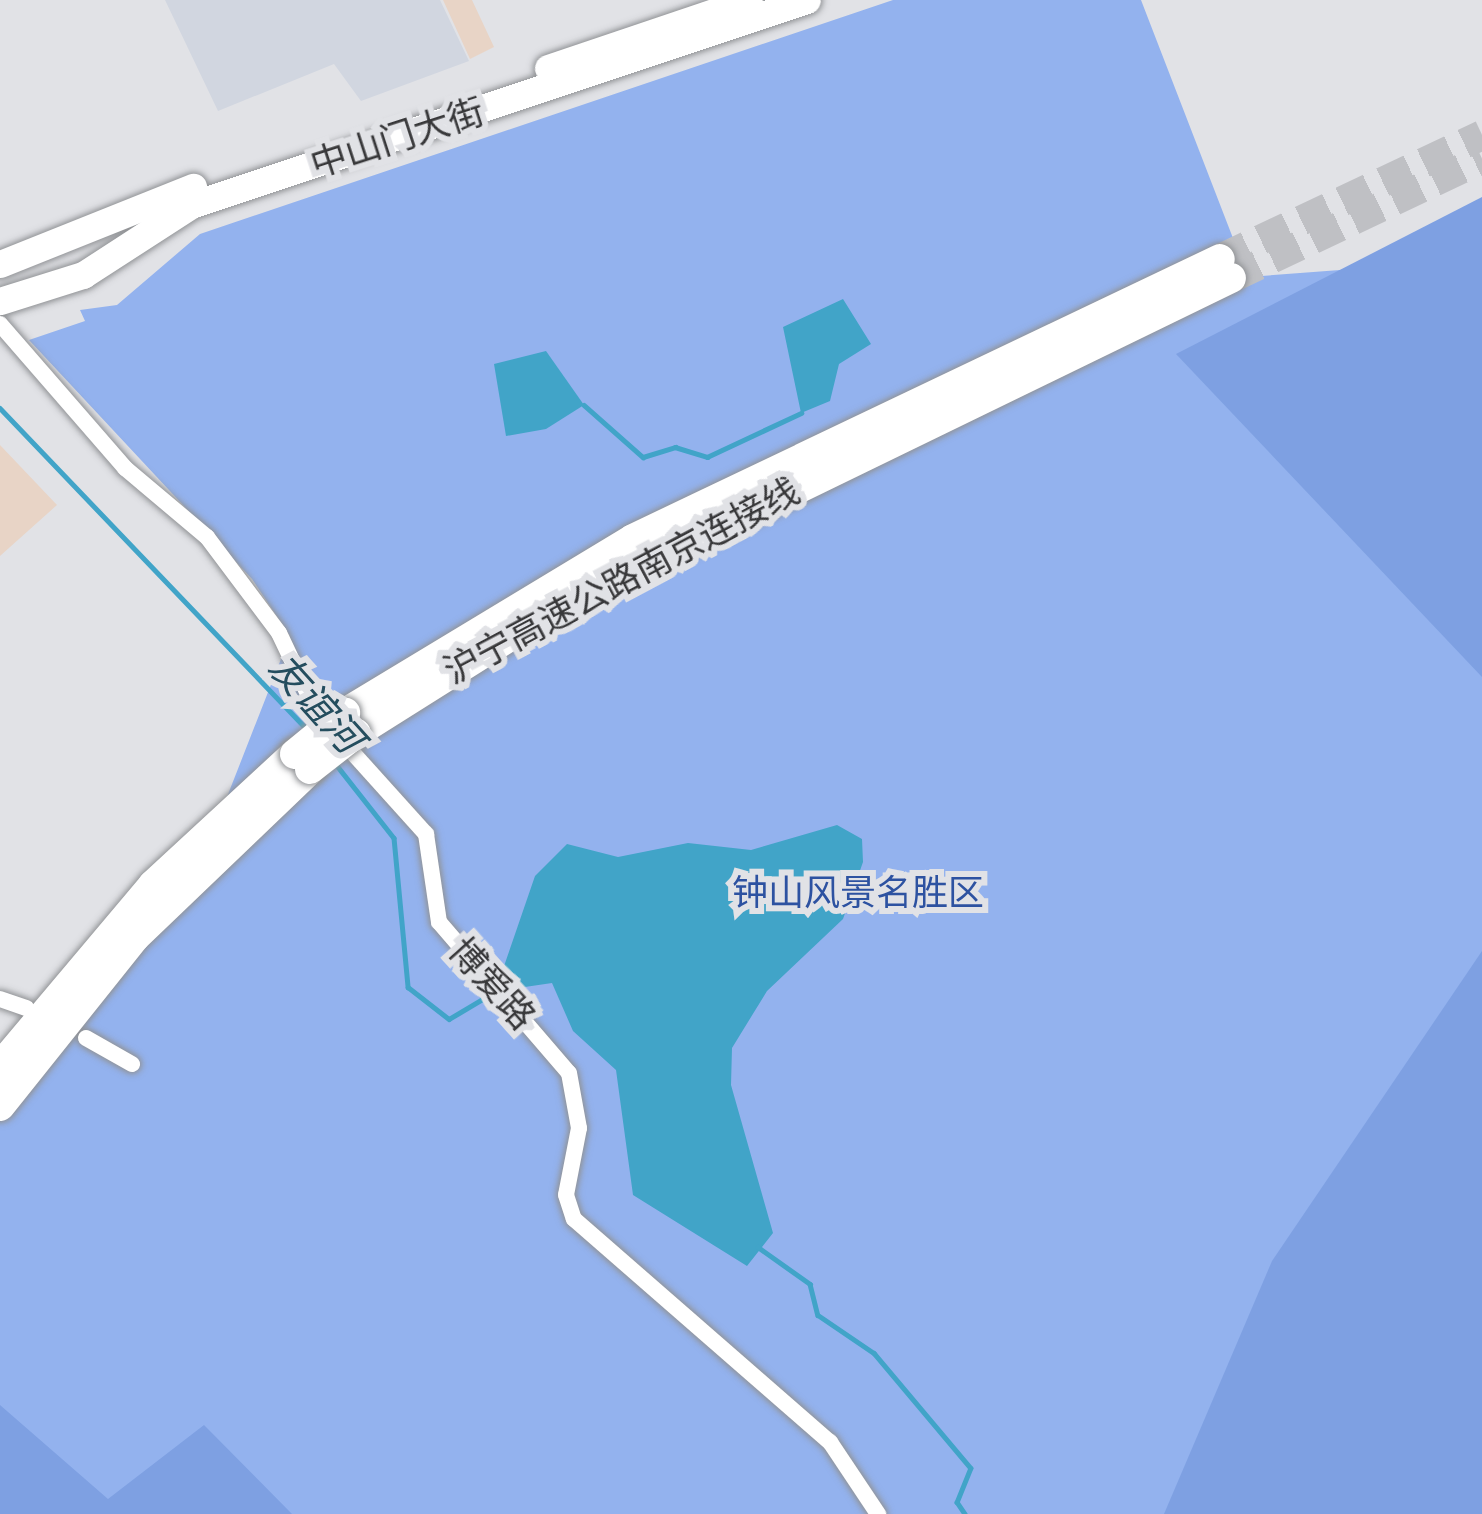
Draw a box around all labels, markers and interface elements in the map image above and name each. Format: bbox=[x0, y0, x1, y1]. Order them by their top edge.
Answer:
street label: 中山门大街 bbox=[305, 89, 489, 185]
street label: 沪宁高速公路南京连接线 bbox=[436, 468, 806, 692]
water label: 友谊河 bbox=[259, 644, 373, 762]
park label: 钟山风景名胜区 bbox=[732, 870, 984, 914]
street label: 博爱路 bbox=[441, 928, 545, 1038]

